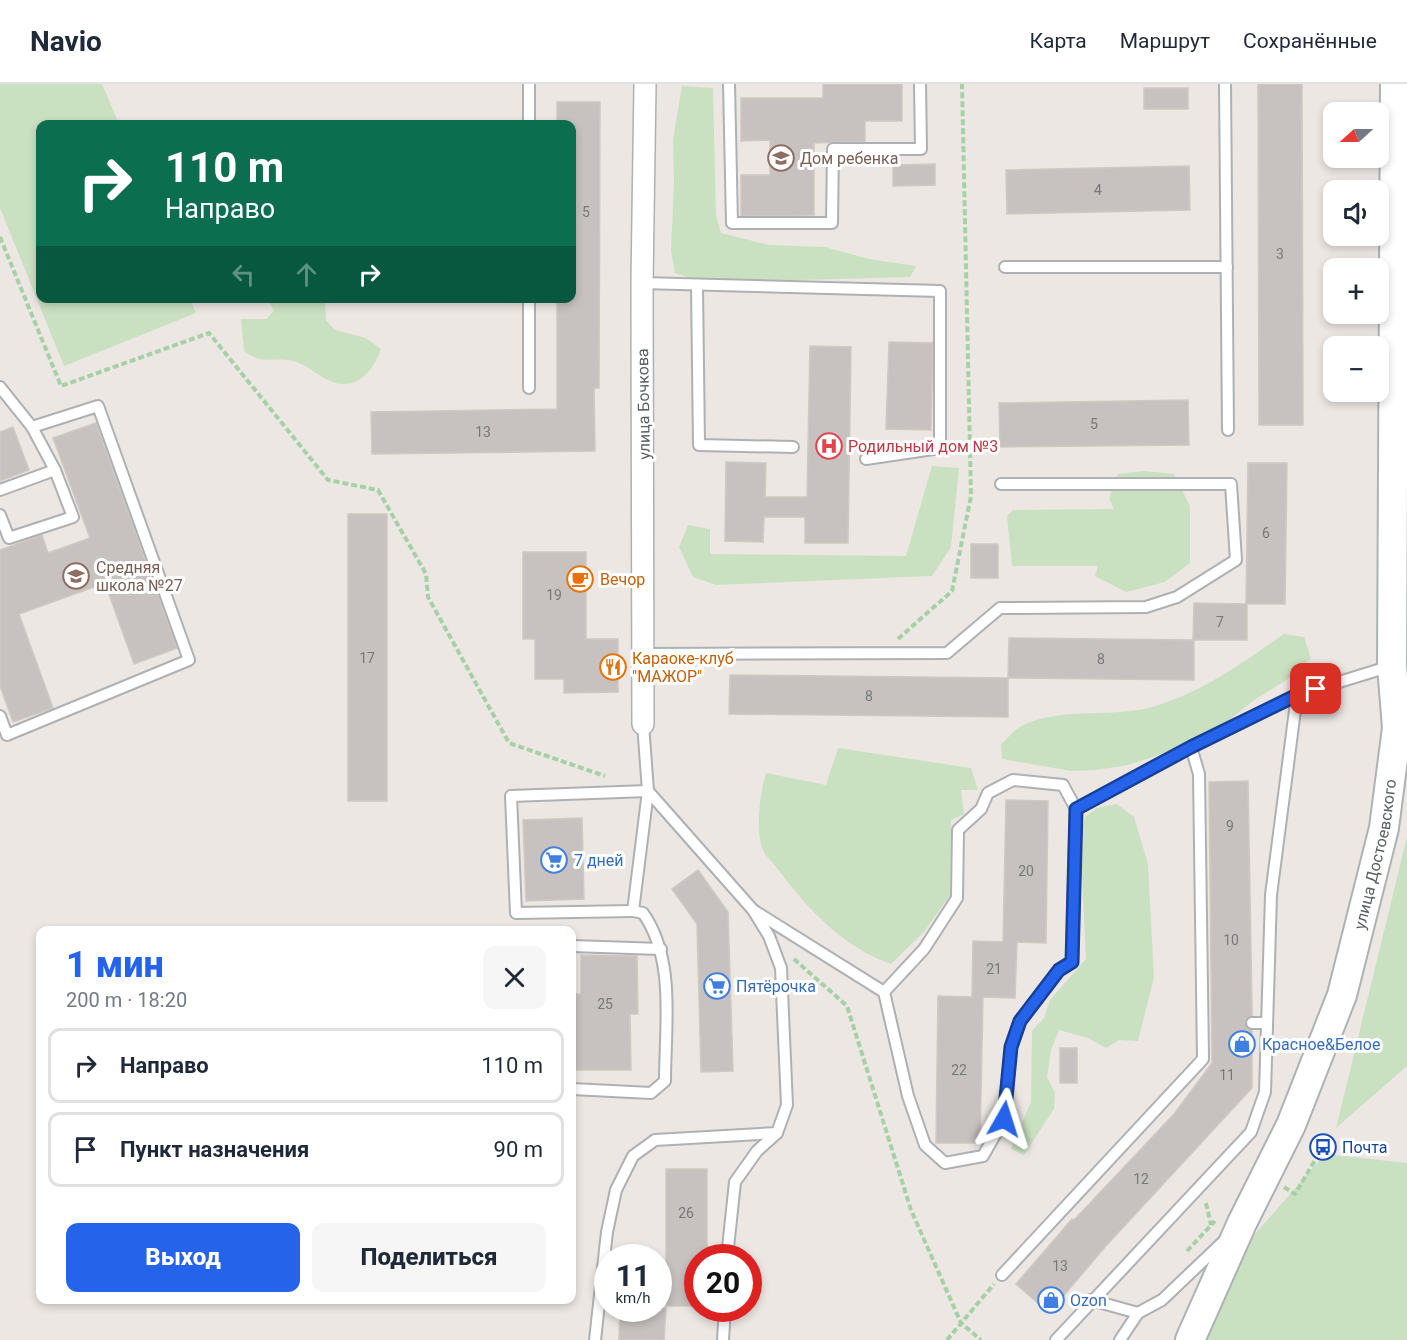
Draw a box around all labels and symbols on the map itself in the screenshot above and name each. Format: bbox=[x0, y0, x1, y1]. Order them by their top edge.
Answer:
north arrow bbox=[1323, 102, 1389, 168]
school or university icon: Дом ребенка bbox=[766, 143, 796, 173]
place label: Дом ребенка bbox=[800, 149, 898, 168]
house number: 4 bbox=[1094, 182, 1102, 198]
house number: 5 bbox=[582, 204, 590, 220]
house number: 3 bbox=[1276, 246, 1284, 262]
street label: улица Бочкова bbox=[633, 348, 654, 460]
house number: 5 bbox=[1090, 416, 1098, 432]
house number: 13 bbox=[475, 424, 491, 440]
hospital icon: Родильный дом №3 bbox=[814, 431, 844, 461]
place label: Родильный дом №3 bbox=[848, 437, 998, 456]
house number: 6 bbox=[1262, 525, 1270, 541]
place label: Средняя школа №27 bbox=[96, 558, 183, 595]
school or university icon: Средняя школа №27 bbox=[61, 561, 91, 591]
cafe icon: Вечор bbox=[565, 564, 595, 594]
place label: Вечор bbox=[600, 570, 645, 589]
house number: 19 bbox=[546, 587, 562, 603]
house number: 7 bbox=[1216, 614, 1224, 630]
place label: Караоке-клуб "МАЖОР" bbox=[632, 649, 734, 686]
house number: 17 bbox=[359, 650, 375, 666]
house number: 8 bbox=[1097, 651, 1105, 667]
restaurant icon: Караоке-клуб "МАЖОР" bbox=[598, 652, 628, 682]
pin bbox=[1290, 663, 1341, 714]
house number: 8 bbox=[865, 688, 873, 704]
street label: улица Достоевского bbox=[1350, 778, 1400, 931]
house number: 9 bbox=[1226, 818, 1234, 834]
supermarket icon: 7 дней bbox=[539, 845, 569, 875]
place label: 7 дней bbox=[574, 851, 624, 870]
house number: 20 bbox=[1018, 863, 1034, 879]
house number: 10 bbox=[1223, 932, 1239, 948]
house number: 21 bbox=[986, 961, 1002, 977]
supermarket icon: Пятёрочка bbox=[702, 971, 732, 1001]
place label: Пятёрочка bbox=[736, 977, 816, 996]
house number: 25 bbox=[597, 996, 613, 1012]
shop icon: Красное&Белое bbox=[1227, 1029, 1257, 1059]
place label: Красное&Белое bbox=[1262, 1035, 1380, 1054]
house number: 22 bbox=[951, 1062, 967, 1078]
house number: 11 bbox=[1219, 1067, 1235, 1083]
position arrow bbox=[972, 1087, 1036, 1151]
bus stop icon: Почта bbox=[1308, 1132, 1338, 1162]
place label: Почта bbox=[1342, 1138, 1388, 1157]
house number: 12 bbox=[1133, 1171, 1149, 1187]
house number: 26 bbox=[678, 1205, 694, 1221]
speed limit sign: 20 bbox=[684, 1244, 762, 1322]
house number: 13 bbox=[1052, 1258, 1068, 1274]
shop icon: Ozon bbox=[1036, 1285, 1066, 1315]
place label: Ozon bbox=[1070, 1291, 1107, 1310]

